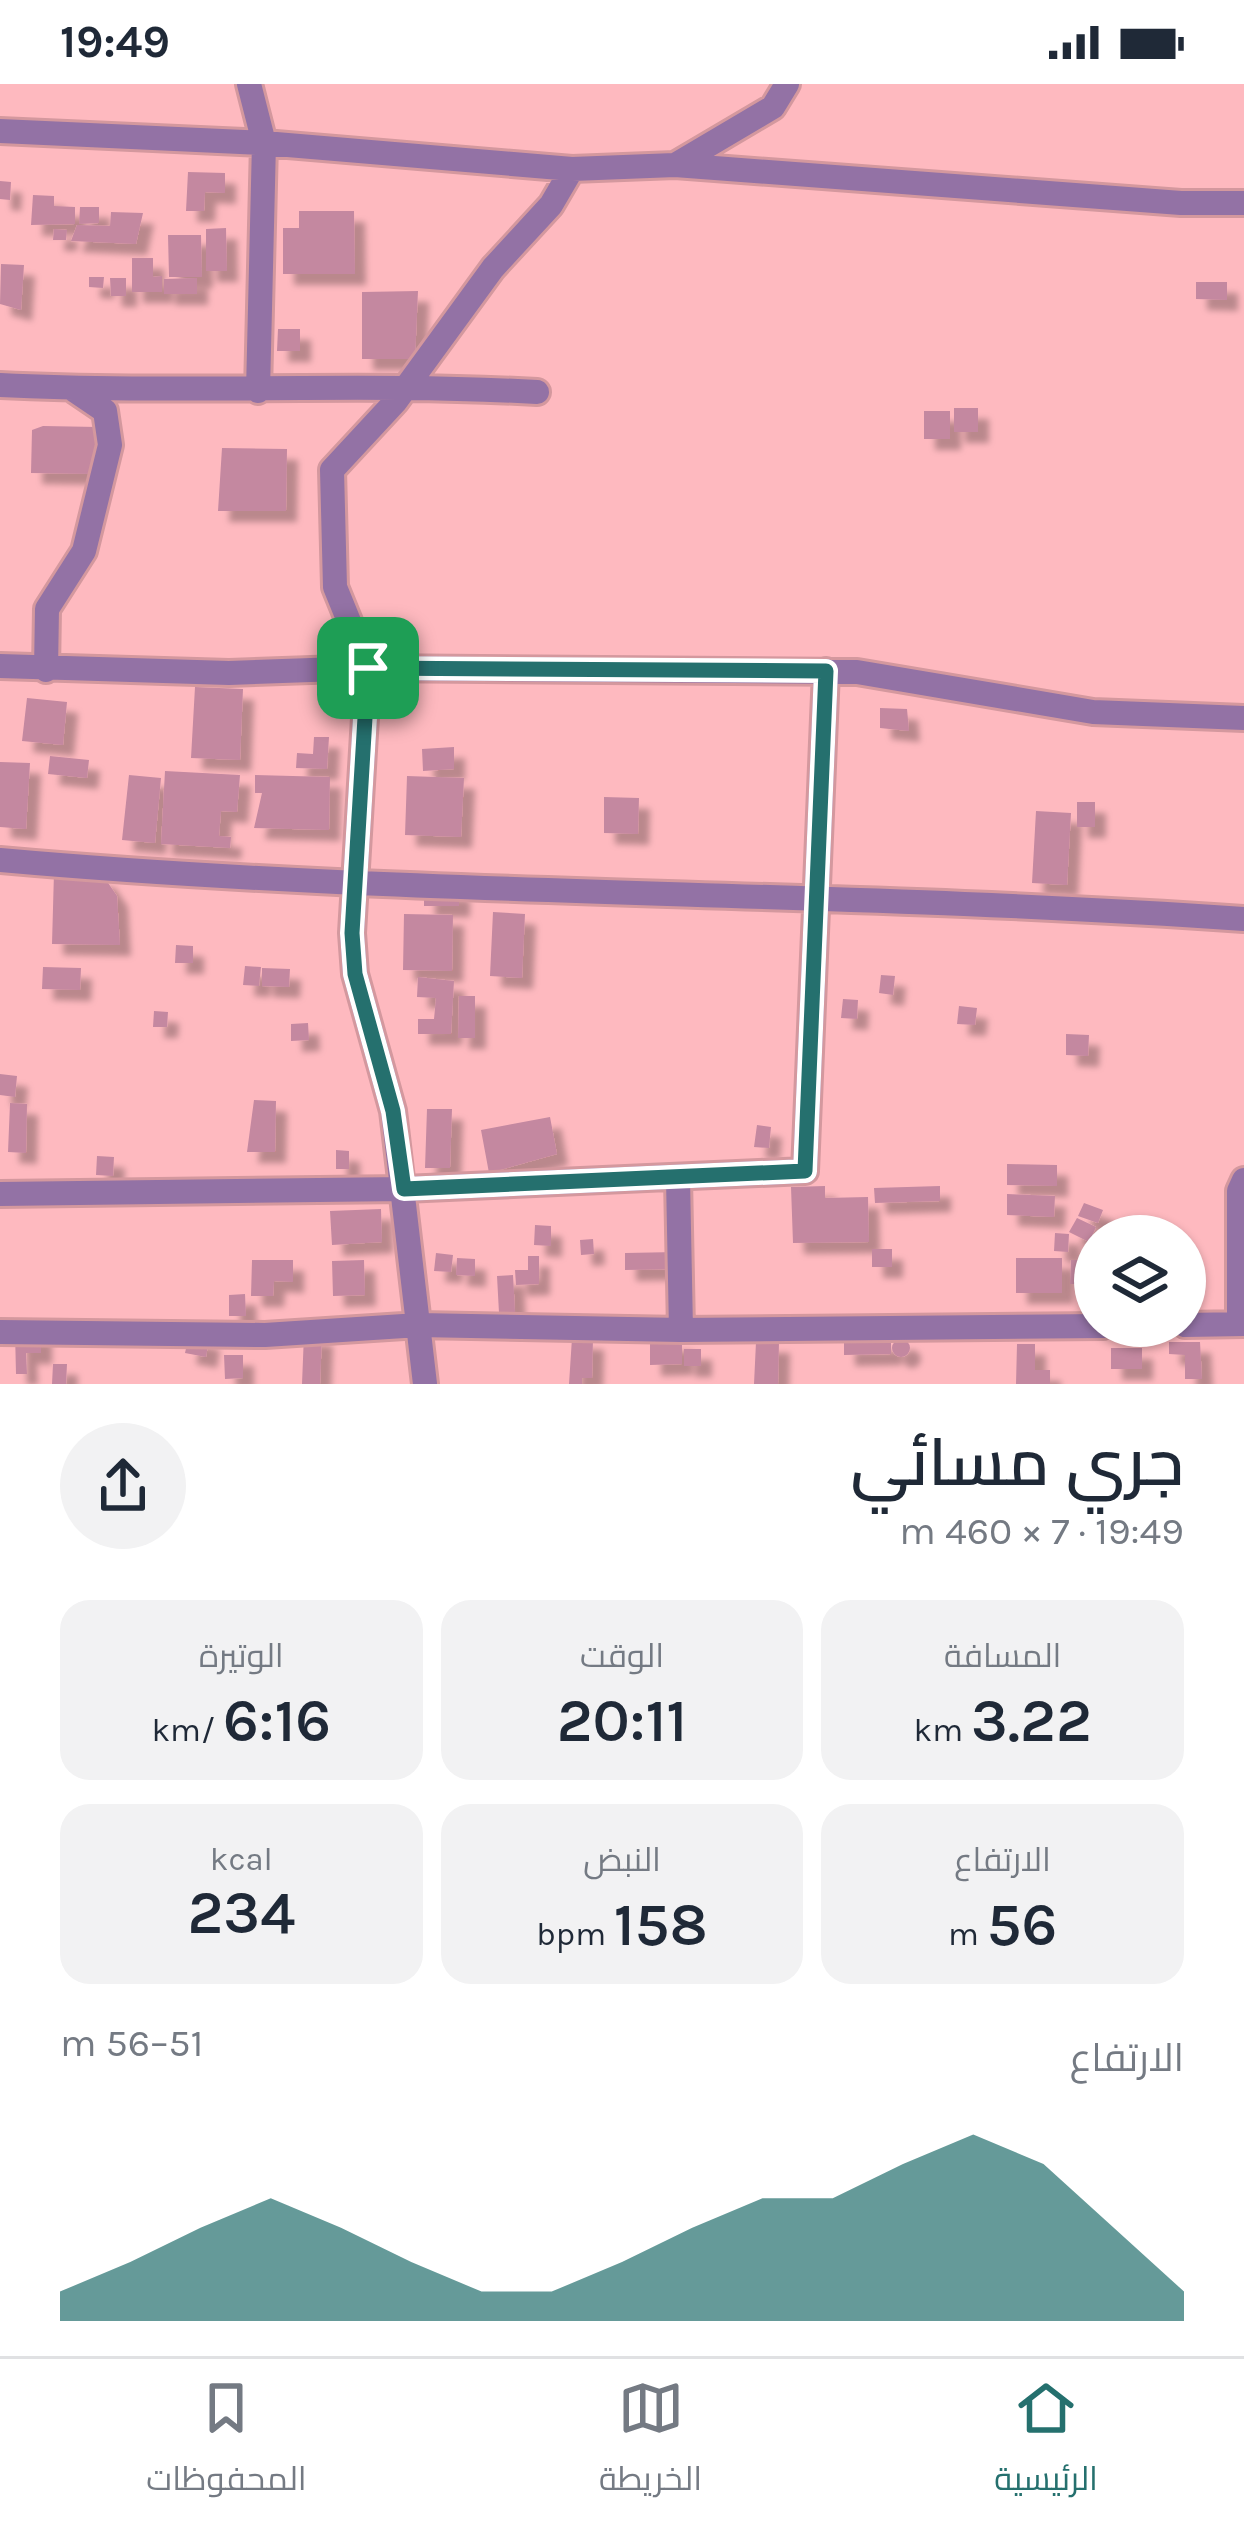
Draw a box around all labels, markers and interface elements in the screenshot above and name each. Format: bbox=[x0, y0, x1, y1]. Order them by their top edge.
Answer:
text: 19:49 bbox=[60, 16, 170, 68]
pin bbox=[317, 617, 419, 719]
icon: arrive bbox=[335, 635, 401, 701]
map controls bbox=[1074, 1215, 1206, 1347]
button: layers bbox=[1074, 1215, 1206, 1347]
button: share bbox=[60, 1423, 186, 1549]
text: جري مسائي bbox=[851, 1424, 1184, 1502]
text: 19:49 · 7 × 460 m bbox=[899, 1508, 1184, 1554]
text: الوتيرة bbox=[199, 1637, 284, 1675]
text: الوقت bbox=[580, 1637, 664, 1675]
text: المسافة bbox=[944, 1637, 1061, 1675]
text: 6:16 bbox=[223, 1686, 331, 1756]
text: 20:11 bbox=[557, 1686, 687, 1756]
text: 3.22 bbox=[971, 1686, 1092, 1756]
text: /km bbox=[151, 1711, 223, 1749]
text: km bbox=[914, 1711, 971, 1749]
text: kcal bbox=[210, 1840, 273, 1878]
text: النبض bbox=[583, 1841, 661, 1879]
text: الارتفاع bbox=[954, 1841, 1051, 1879]
text: 234 bbox=[187, 1878, 295, 1948]
text: 158 bbox=[614, 1890, 708, 1960]
text: 56 bbox=[987, 1890, 1057, 1960]
text: bpm bbox=[536, 1915, 614, 1953]
text: m bbox=[948, 1915, 987, 1953]
text: 51–56 m bbox=[60, 2020, 203, 2066]
text: الارتفاع bbox=[1070, 2035, 1184, 2081]
tab: المحفوظات bbox=[146, 2375, 307, 2509]
tab: الخريطة bbox=[599, 2375, 702, 2509]
tab: الرئيسية bbox=[994, 2375, 1098, 2509]

